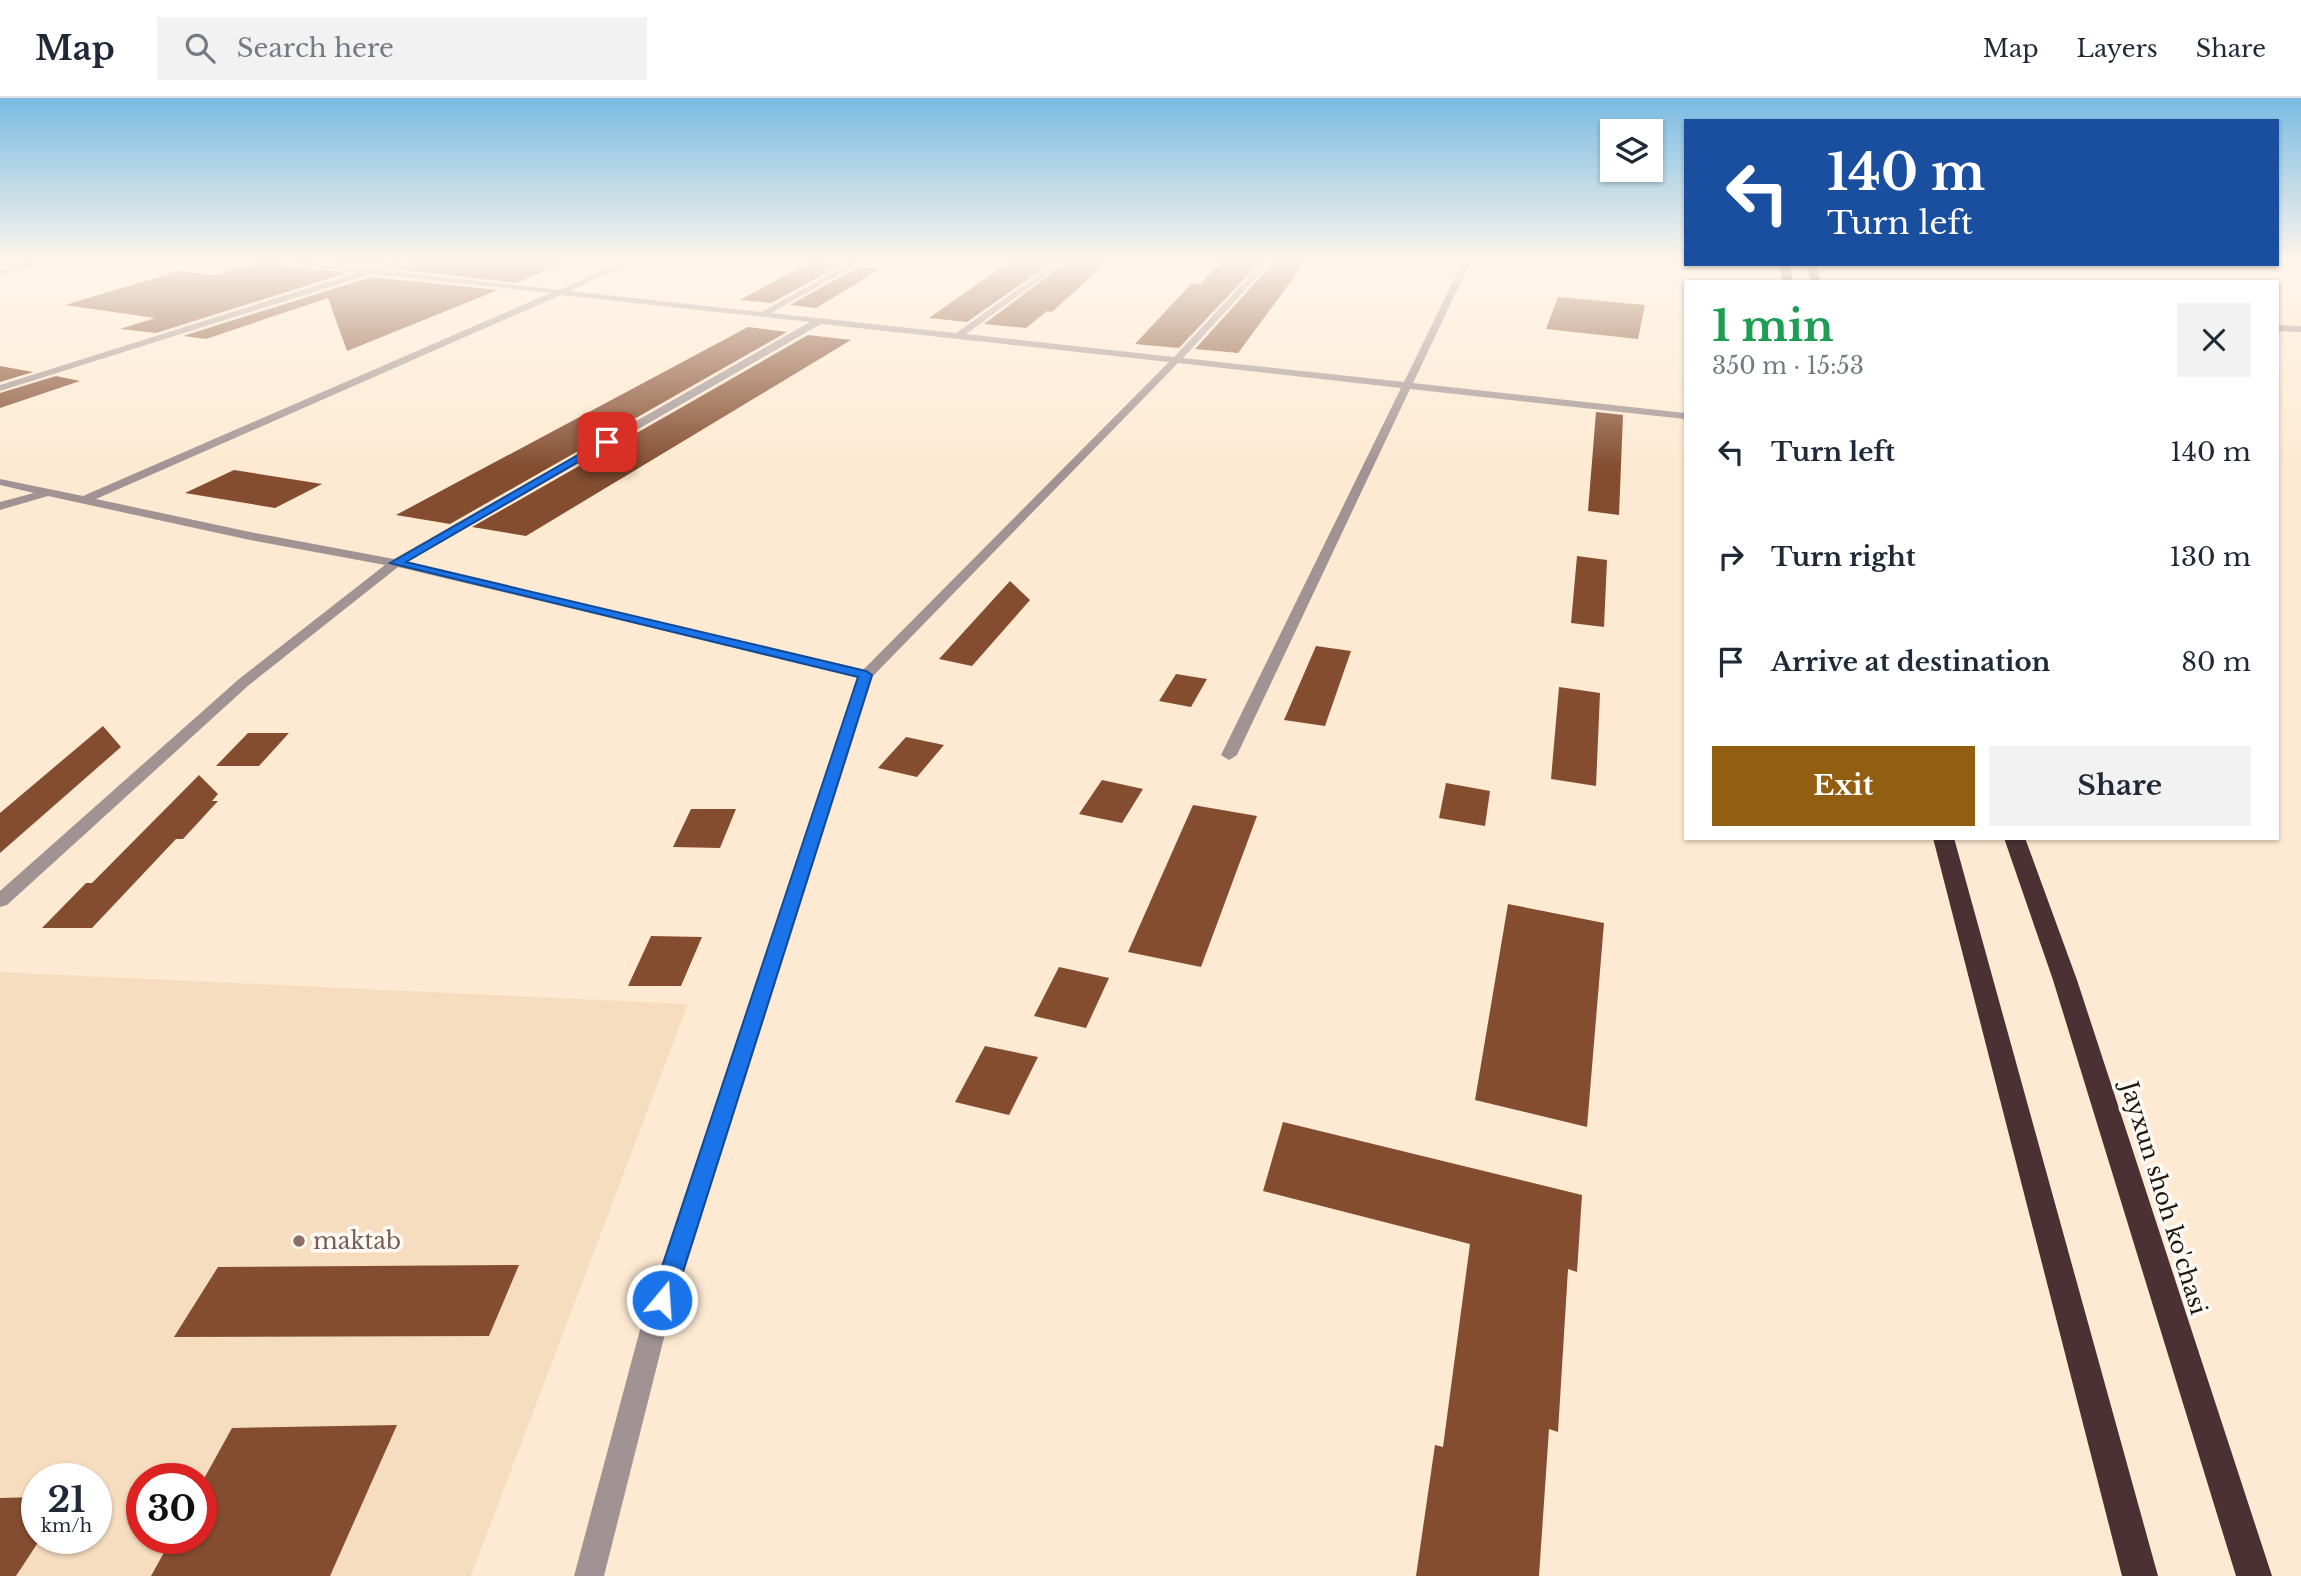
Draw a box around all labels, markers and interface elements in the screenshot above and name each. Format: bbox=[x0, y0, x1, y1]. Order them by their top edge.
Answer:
search box bbox=[157, 17, 647, 80]
text: Map bbox=[35, 28, 115, 69]
icon: search bbox=[181, 29, 219, 67]
text: Search here bbox=[237, 32, 394, 64]
text: Map bbox=[1983, 34, 2039, 63]
text: Layers bbox=[2077, 34, 2158, 63]
text: Share bbox=[2196, 34, 2266, 63]
map controls bbox=[1600, 119, 1663, 182]
button: layers bbox=[1600, 119, 1663, 182]
text: 140 m bbox=[1827, 142, 1985, 203]
icon: left bbox=[1712, 147, 1803, 238]
text: Turn left bbox=[1827, 203, 1973, 243]
text: 1 min bbox=[1712, 300, 1834, 352]
button: close bbox=[2177, 303, 2251, 377]
text: 350 m · 15:53 bbox=[1712, 352, 1864, 380]
pin bbox=[577, 412, 637, 472]
icon: arrive bbox=[588, 423, 626, 461]
icon: left bbox=[1712, 433, 1750, 471]
text: Turn left bbox=[1771, 436, 1895, 468]
text: 140 m bbox=[2170, 436, 2251, 468]
icon: right bbox=[1712, 538, 1750, 576]
text: Turn right bbox=[1771, 541, 1916, 573]
text: 130 m bbox=[2169, 541, 2251, 573]
icon: arrive bbox=[1712, 643, 1750, 681]
text: Arrive at destination bbox=[1771, 646, 2051, 678]
text: 80 m bbox=[2181, 646, 2251, 678]
button: Exit bbox=[1712, 746, 1975, 826]
button: Share bbox=[1989, 746, 2251, 826]
street label: Jayxun shoh ko'chasi bbox=[2114, 1075, 2213, 1318]
place label: maktab bbox=[313, 1227, 401, 1255]
marker: maktab bbox=[291, 1233, 307, 1249]
position arrow bbox=[625, 1263, 699, 1337]
speed limit sign: 30 bbox=[126, 1463, 217, 1554]
text: 21 bbox=[47, 1478, 86, 1521]
text: km/h bbox=[41, 1515, 92, 1537]

